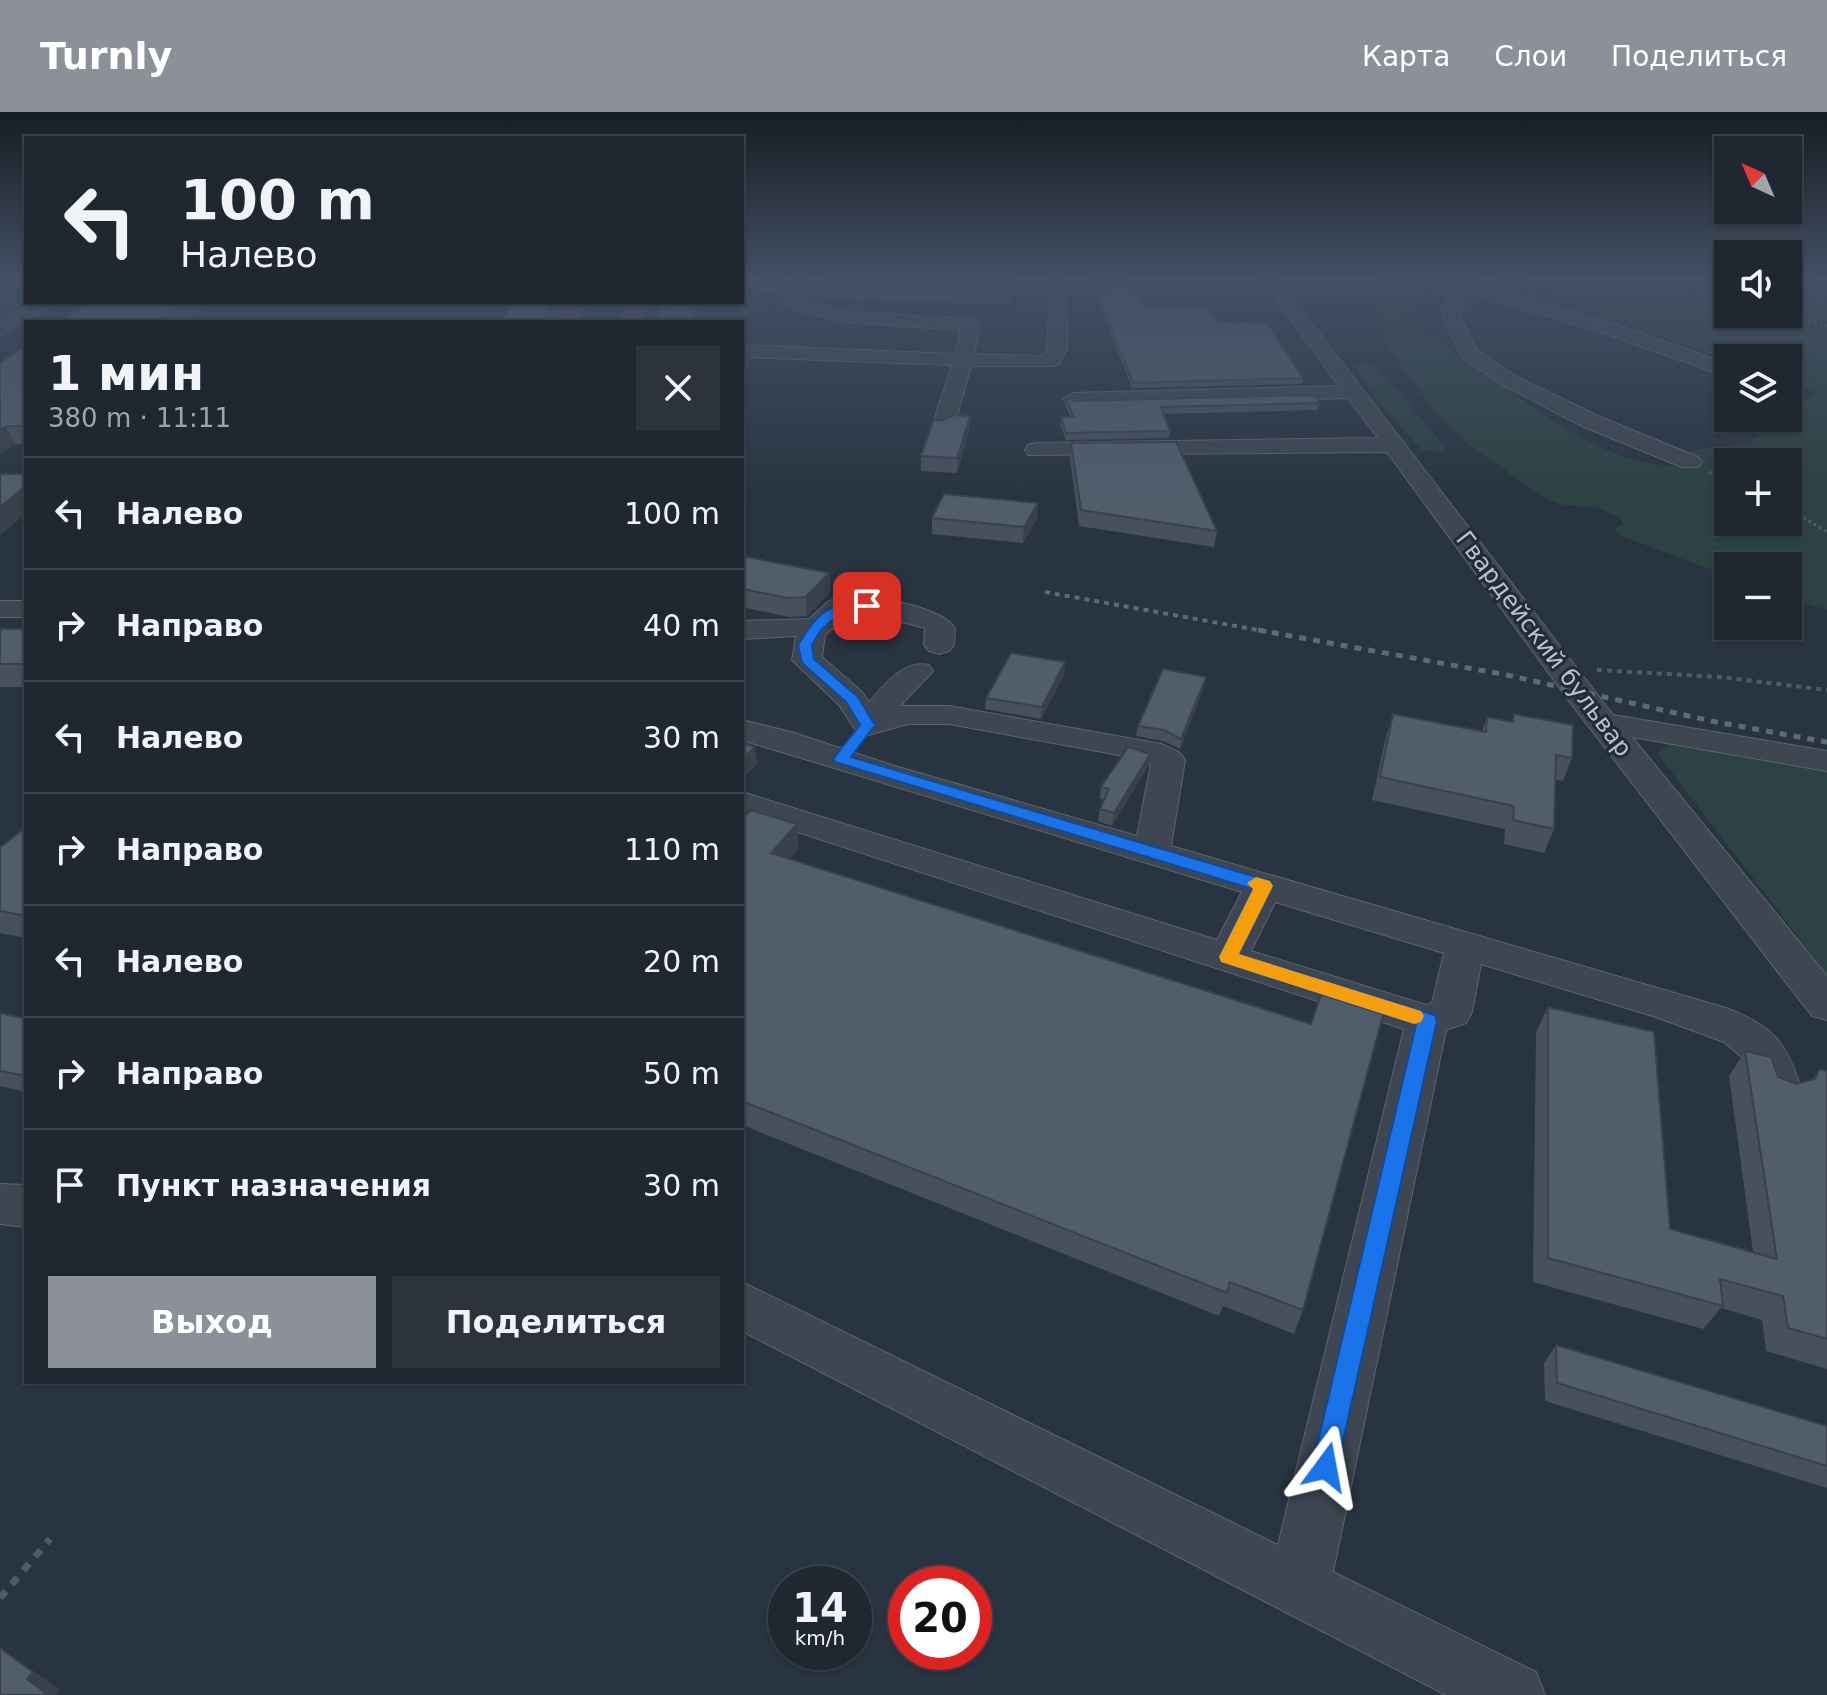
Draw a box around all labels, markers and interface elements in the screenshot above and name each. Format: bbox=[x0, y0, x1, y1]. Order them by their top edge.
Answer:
text: Turnly bbox=[40, 34, 172, 78]
text: Карта bbox=[1362, 40, 1450, 73]
text: Слои bbox=[1494, 40, 1567, 73]
text: Поделиться bbox=[1611, 40, 1787, 73]
north arrow bbox=[1714, 136, 1802, 224]
map controls bbox=[1714, 136, 1802, 640]
text: 100 m bbox=[180, 167, 375, 232]
icon: left bbox=[48, 168, 152, 272]
text: Налево bbox=[180, 234, 318, 275]
button: sound bbox=[1714, 240, 1802, 328]
button: layers bbox=[1714, 344, 1802, 432]
text: 1 мин bbox=[48, 345, 204, 401]
button: close bbox=[636, 346, 720, 430]
text: 380 m · 11:11 bbox=[48, 403, 231, 433]
button: + bbox=[1714, 448, 1802, 536]
icon: left bbox=[48, 491, 92, 535]
text: Налево bbox=[116, 496, 243, 531]
text: 100 m bbox=[624, 496, 720, 531]
street label: Гвардейский бульвар bbox=[1450, 526, 1638, 762]
button: − bbox=[1714, 552, 1802, 640]
pin bbox=[833, 572, 901, 640]
icon: arrive bbox=[845, 584, 889, 628]
icon: right bbox=[48, 603, 92, 647]
text: Направо bbox=[116, 608, 263, 643]
text: 40 m bbox=[643, 608, 720, 643]
icon: left bbox=[48, 715, 92, 759]
text: Налево bbox=[116, 720, 243, 755]
text: 30 m bbox=[643, 720, 720, 755]
icon: right bbox=[48, 827, 92, 871]
text: Направо bbox=[116, 832, 263, 867]
text: 110 m bbox=[624, 832, 720, 867]
icon: left bbox=[48, 939, 92, 983]
text: Налево bbox=[116, 944, 243, 979]
text: 20 m bbox=[643, 944, 720, 979]
icon: right bbox=[48, 1051, 92, 1095]
text: Направо bbox=[116, 1056, 263, 1091]
text: 50 m bbox=[643, 1056, 720, 1091]
icon: arrive bbox=[48, 1163, 92, 1207]
text: Пункт назначения bbox=[116, 1168, 431, 1203]
text: 30 m bbox=[643, 1168, 720, 1203]
button: Выход bbox=[48, 1276, 376, 1368]
button: Поделиться bbox=[392, 1276, 720, 1368]
position arrow bbox=[1284, 1425, 1368, 1509]
speed limit sign: 20 bbox=[888, 1566, 992, 1670]
text: 14 bbox=[792, 1585, 848, 1631]
text: km/h bbox=[795, 1626, 845, 1650]

